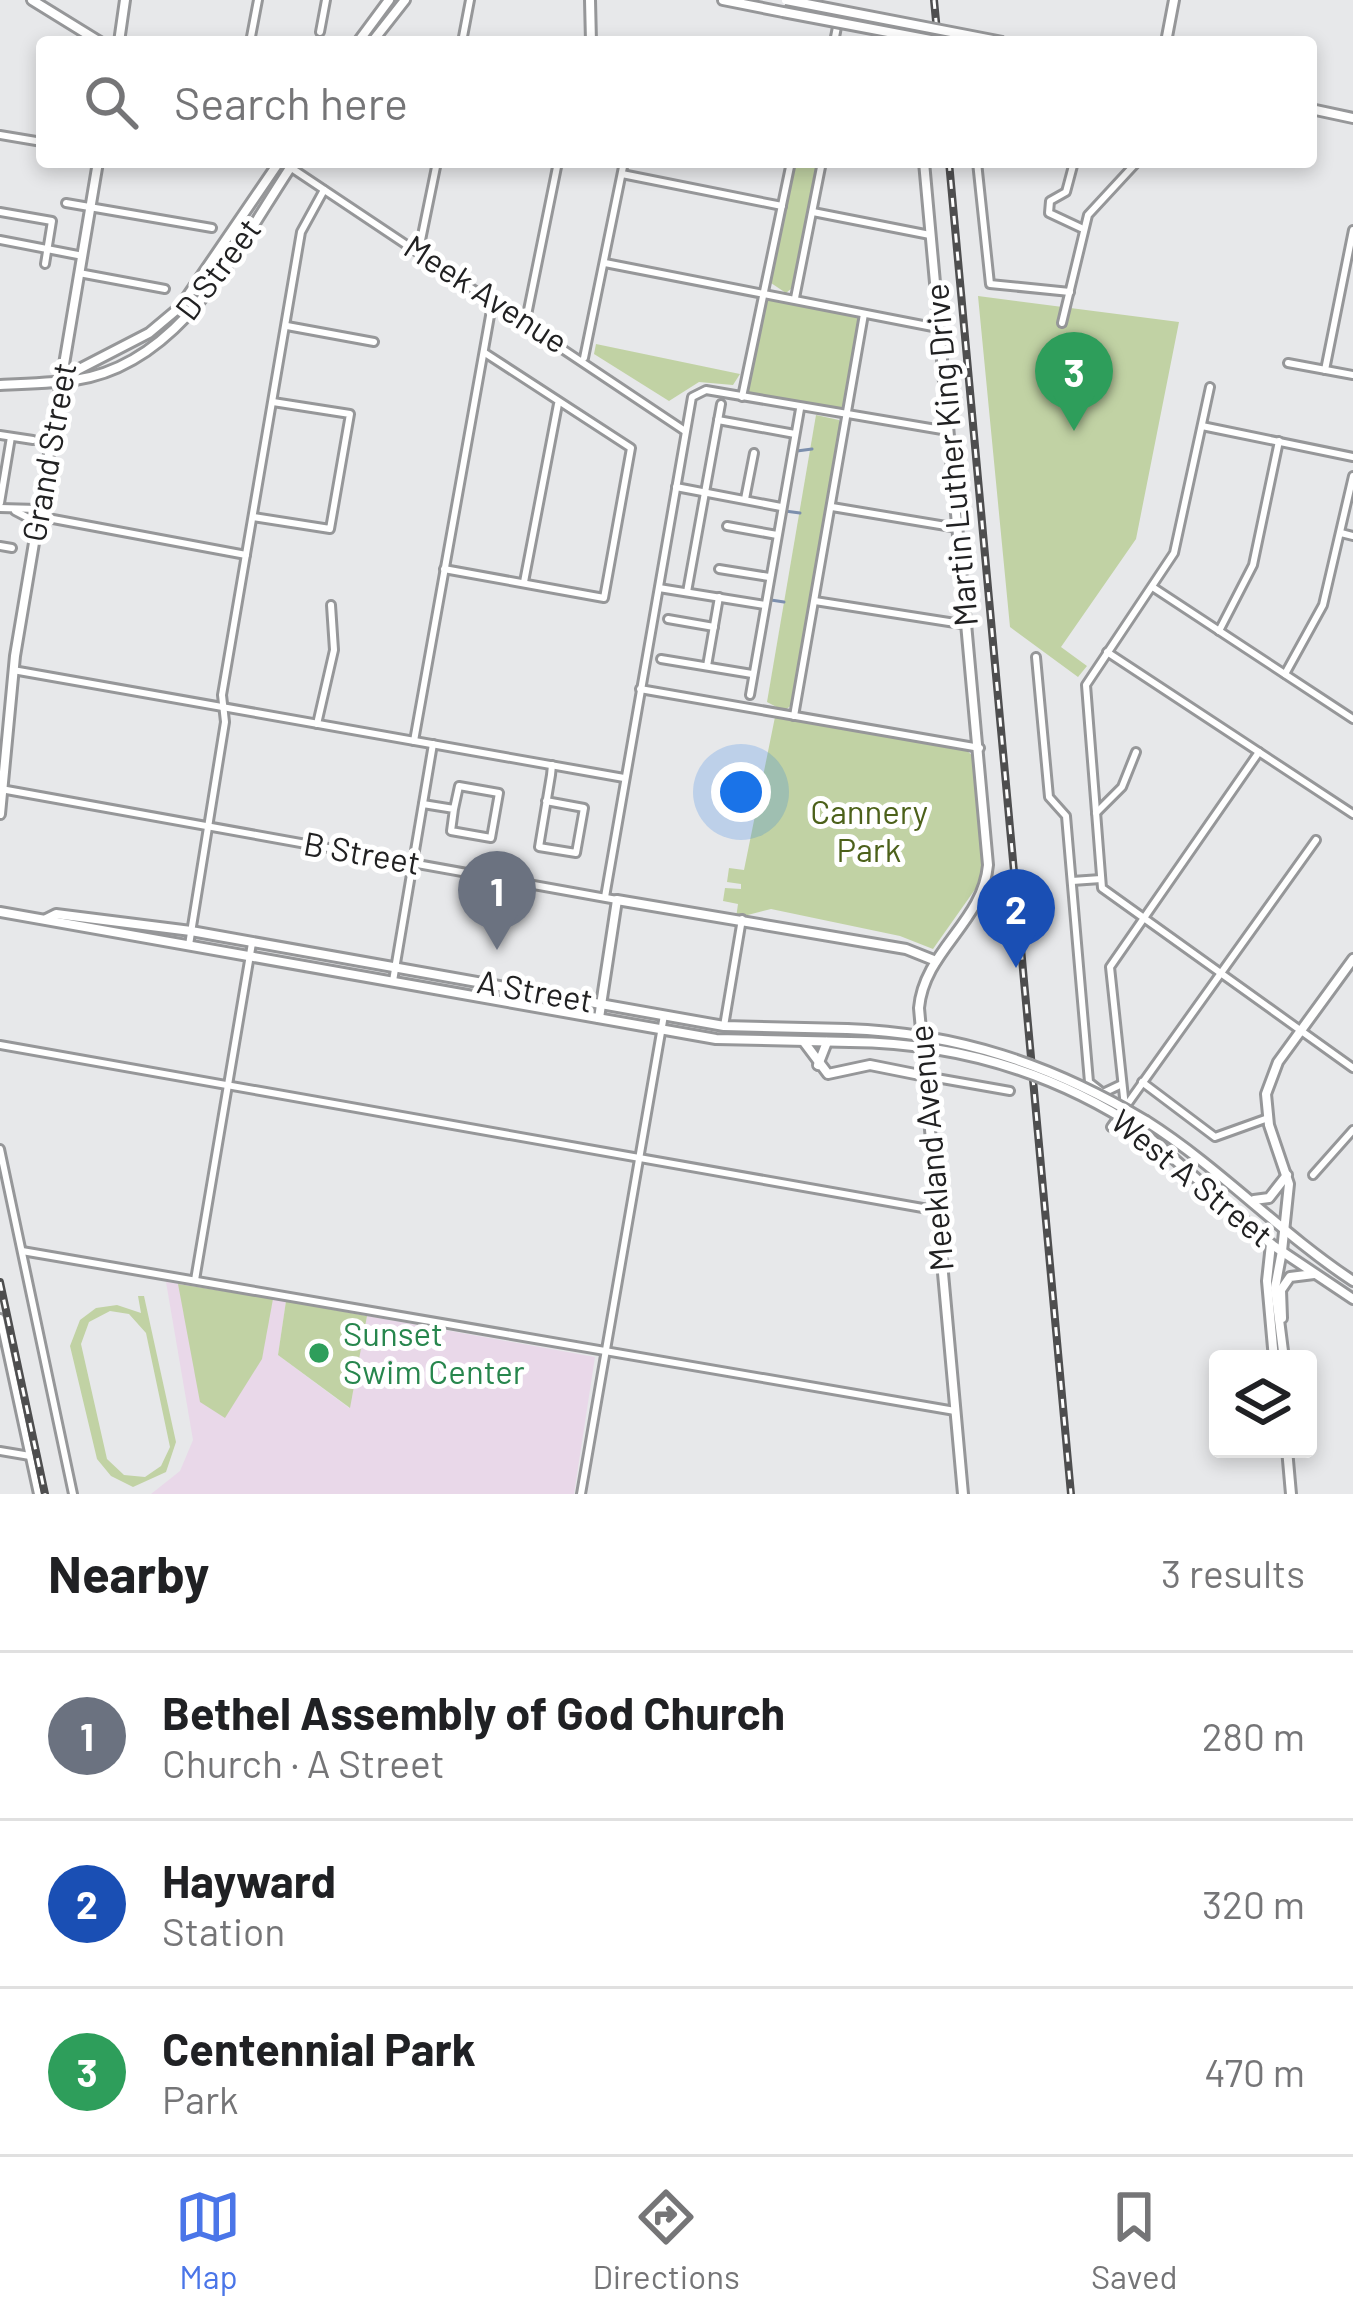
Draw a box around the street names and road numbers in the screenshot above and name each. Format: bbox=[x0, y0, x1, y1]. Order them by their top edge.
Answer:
street label: D Street bbox=[166, 210, 268, 327]
street label: Meek Avenue bbox=[397, 226, 576, 361]
street label: Martin Luther King Drive bbox=[915, 282, 985, 628]
street label: Grand Street bbox=[13, 359, 83, 545]
street label: B Street bbox=[301, 822, 423, 882]
street label: A Street bbox=[474, 960, 596, 1020]
street label: Meekland Avenue bbox=[899, 1023, 961, 1273]
street label: West A Street bbox=[1104, 1100, 1281, 1254]

